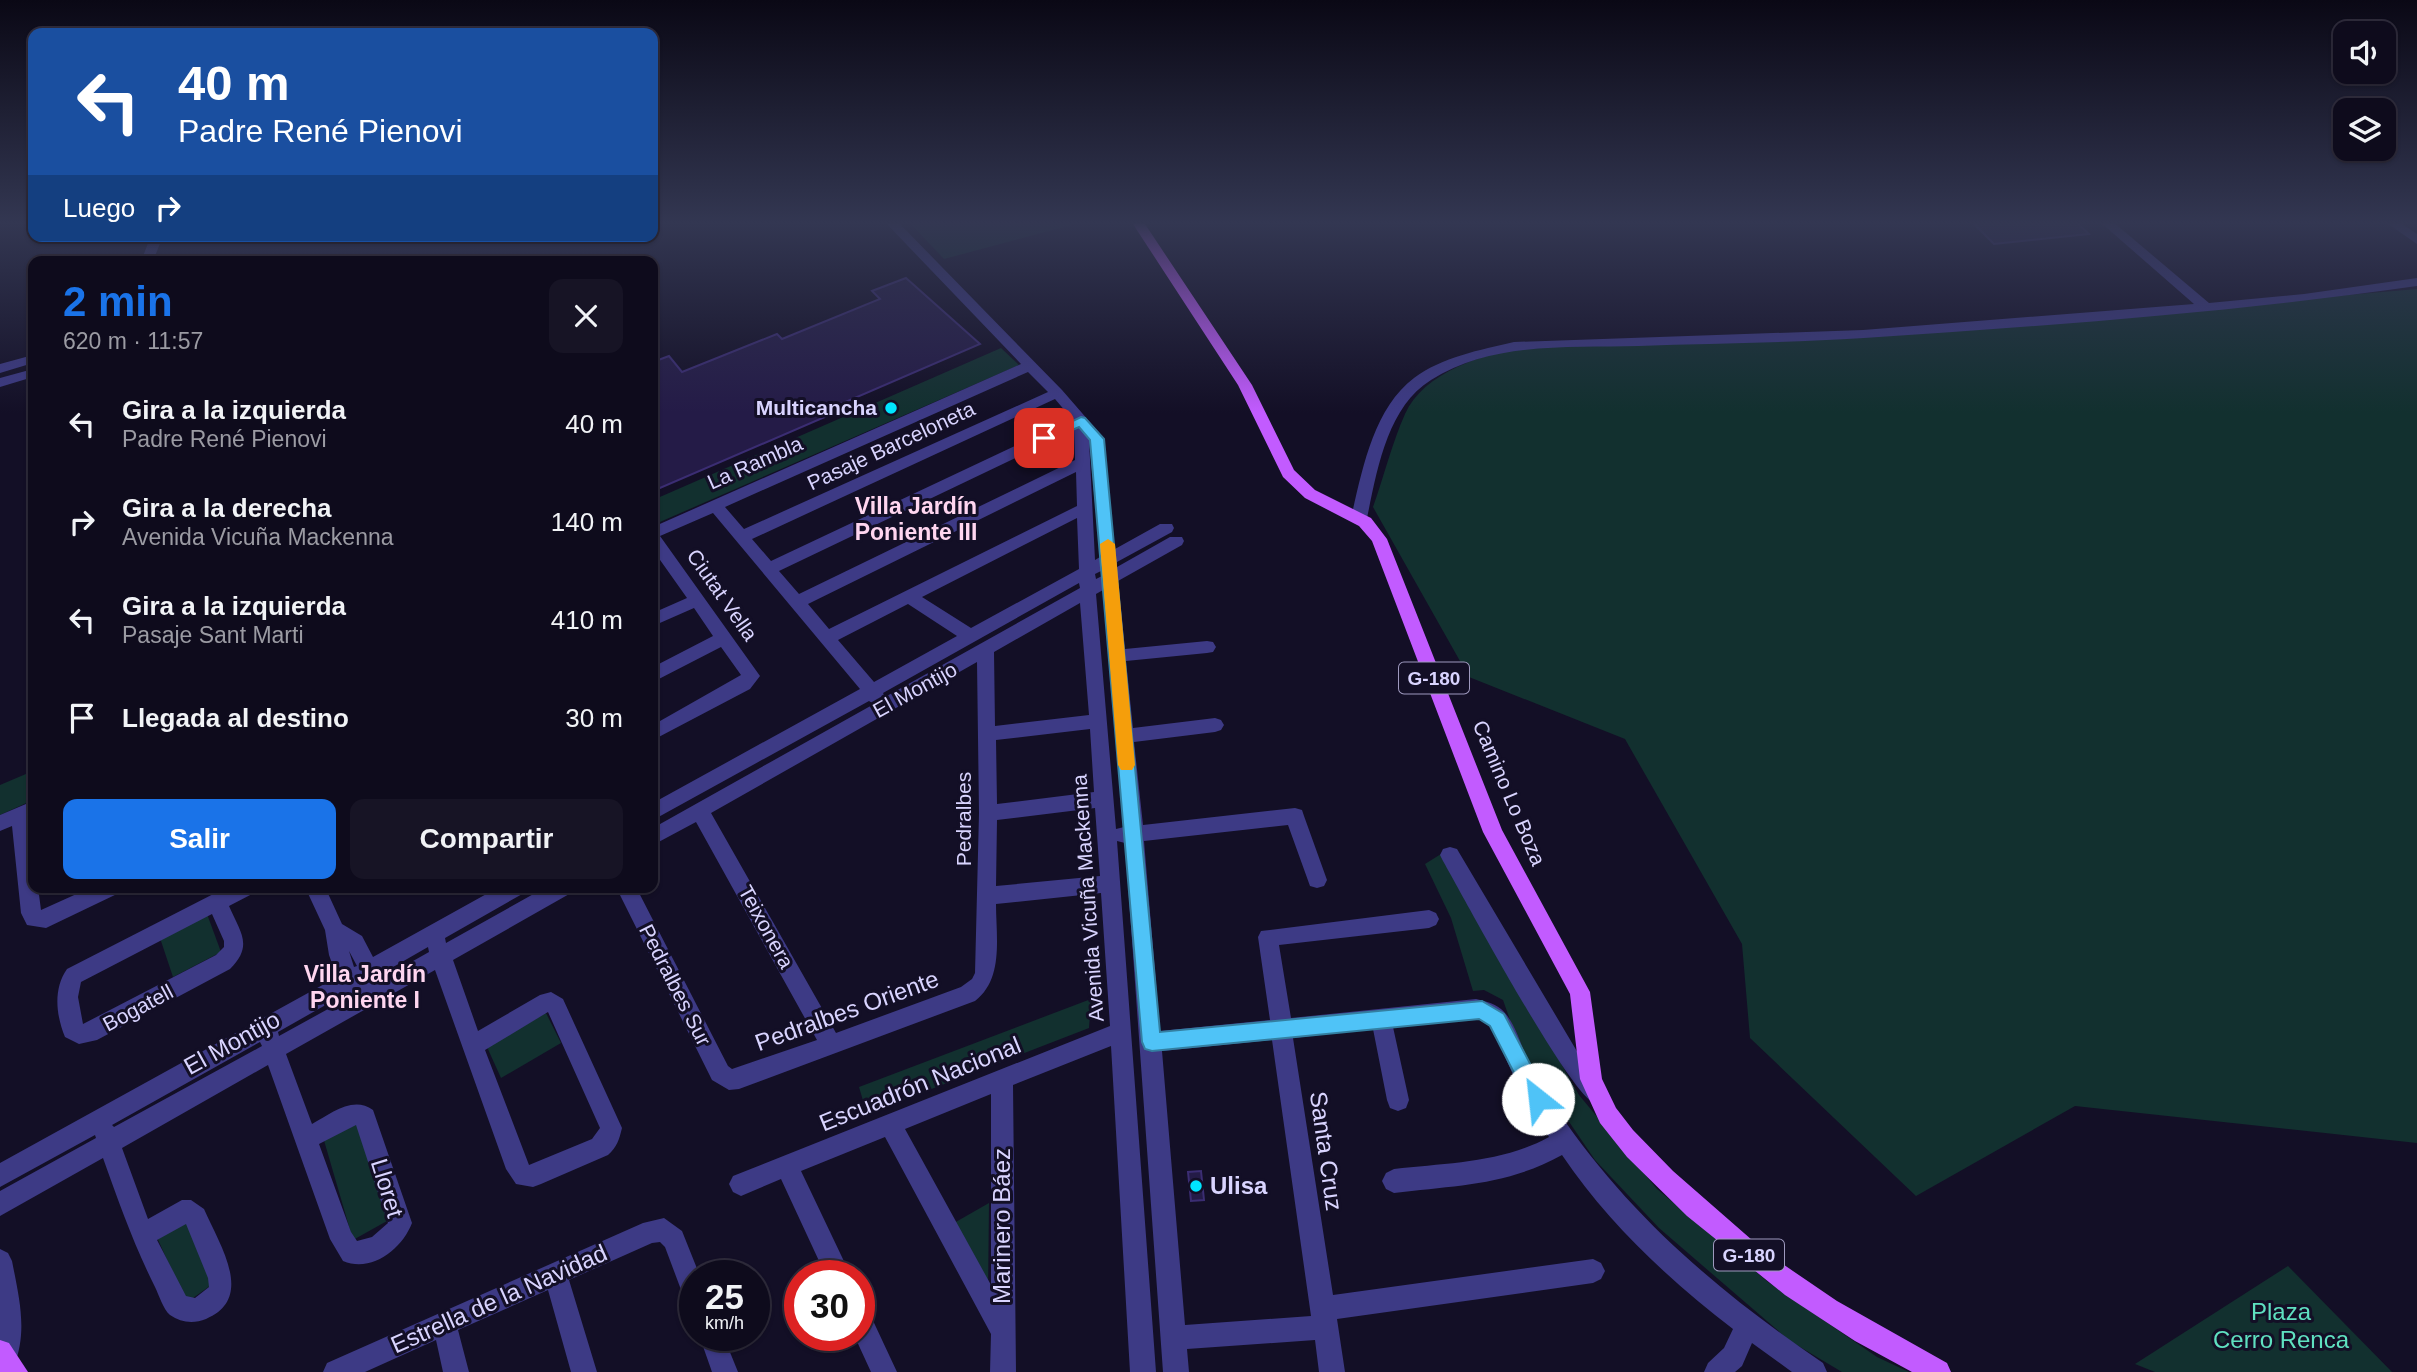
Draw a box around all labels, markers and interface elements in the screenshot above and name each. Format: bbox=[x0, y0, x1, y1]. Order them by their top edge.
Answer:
map controls bbox=[2333, 21, 2396, 161]
button: sound bbox=[2333, 21, 2396, 84]
icon: left bbox=[63, 56, 154, 147]
text: 40 m bbox=[178, 56, 290, 110]
button: layers bbox=[2333, 98, 2396, 161]
text: Padre René Pienovi bbox=[178, 113, 463, 149]
icon: right bbox=[149, 189, 187, 227]
text: Luego bbox=[63, 193, 135, 223]
text: 2 min bbox=[63, 278, 173, 325]
button: close bbox=[549, 279, 623, 353]
text: 620 m · 11:57 bbox=[63, 328, 203, 354]
text: Gira a la izquierda bbox=[122, 395, 346, 425]
place label: Multicancha bbox=[756, 396, 877, 419]
street label: Pasaje Barceloneta bbox=[803, 397, 978, 494]
marker: Multicancha bbox=[883, 400, 899, 416]
icon: left bbox=[63, 405, 101, 443]
pin bbox=[1014, 408, 1074, 468]
text: 40 m bbox=[565, 409, 623, 439]
icon: arrive bbox=[1025, 419, 1063, 457]
text: Padre René Pienovi bbox=[122, 426, 327, 452]
street label: La Rambla bbox=[704, 431, 806, 494]
text: Gira a la derecha bbox=[122, 493, 332, 523]
district label: Villa Jardín Poniente III bbox=[855, 493, 977, 545]
icon: right bbox=[63, 503, 101, 541]
text: 140 m bbox=[551, 507, 623, 537]
text: Avenida Vicuña Mackenna bbox=[122, 524, 394, 550]
street label: Ciutat Vella bbox=[683, 545, 762, 645]
text: Gira a la izquierda bbox=[122, 591, 346, 621]
icon: left bbox=[63, 601, 101, 639]
text: 410 m bbox=[551, 605, 623, 635]
text: Pasaje Sant Marti bbox=[122, 622, 304, 648]
street label: El Montijo bbox=[869, 657, 961, 722]
road number: G-180 bbox=[1399, 663, 1469, 694]
icon: arrive bbox=[63, 699, 101, 737]
text: Llegada al destino bbox=[122, 703, 349, 733]
text: 30 m bbox=[565, 703, 623, 733]
street label: Camino Lo Boza bbox=[1469, 717, 1551, 869]
street label: Pedralbes bbox=[952, 772, 975, 866]
street label: Avenida Vicuña Mackenna bbox=[1067, 773, 1108, 1022]
button: Salir bbox=[63, 799, 336, 879]
button: Compartir bbox=[350, 799, 623, 879]
street label: Teixonera bbox=[734, 881, 799, 972]
street label: Pedralbes Sur bbox=[635, 920, 716, 1049]
district label: Villa Jardín Poniente I bbox=[304, 961, 426, 1013]
street label: Pedralbes Oriente bbox=[751, 965, 942, 1056]
street label: Bogatell bbox=[99, 980, 177, 1036]
street label: El Montijo bbox=[179, 1005, 284, 1080]
street label: Escuadrón Nacional bbox=[815, 1031, 1024, 1136]
position arrow bbox=[1501, 1062, 1575, 1136]
street label: Santa Cruz bbox=[1305, 1090, 1348, 1212]
street label: Marinero Báez bbox=[988, 1148, 1015, 1304]
street label: Lloret bbox=[366, 1155, 409, 1221]
place label: Ulisa bbox=[1210, 1172, 1268, 1199]
marker: Ulisa bbox=[1188, 1178, 1204, 1194]
street label: Estrella de la Navidad bbox=[387, 1239, 611, 1358]
road number: G-180 bbox=[1714, 1240, 1784, 1270]
speed limit sign: 30 bbox=[784, 1260, 875, 1351]
text: 25 bbox=[705, 1277, 744, 1316]
park label: Plaza Cerro Renca bbox=[2213, 1298, 2350, 1353]
text: km/h bbox=[705, 1313, 744, 1333]

